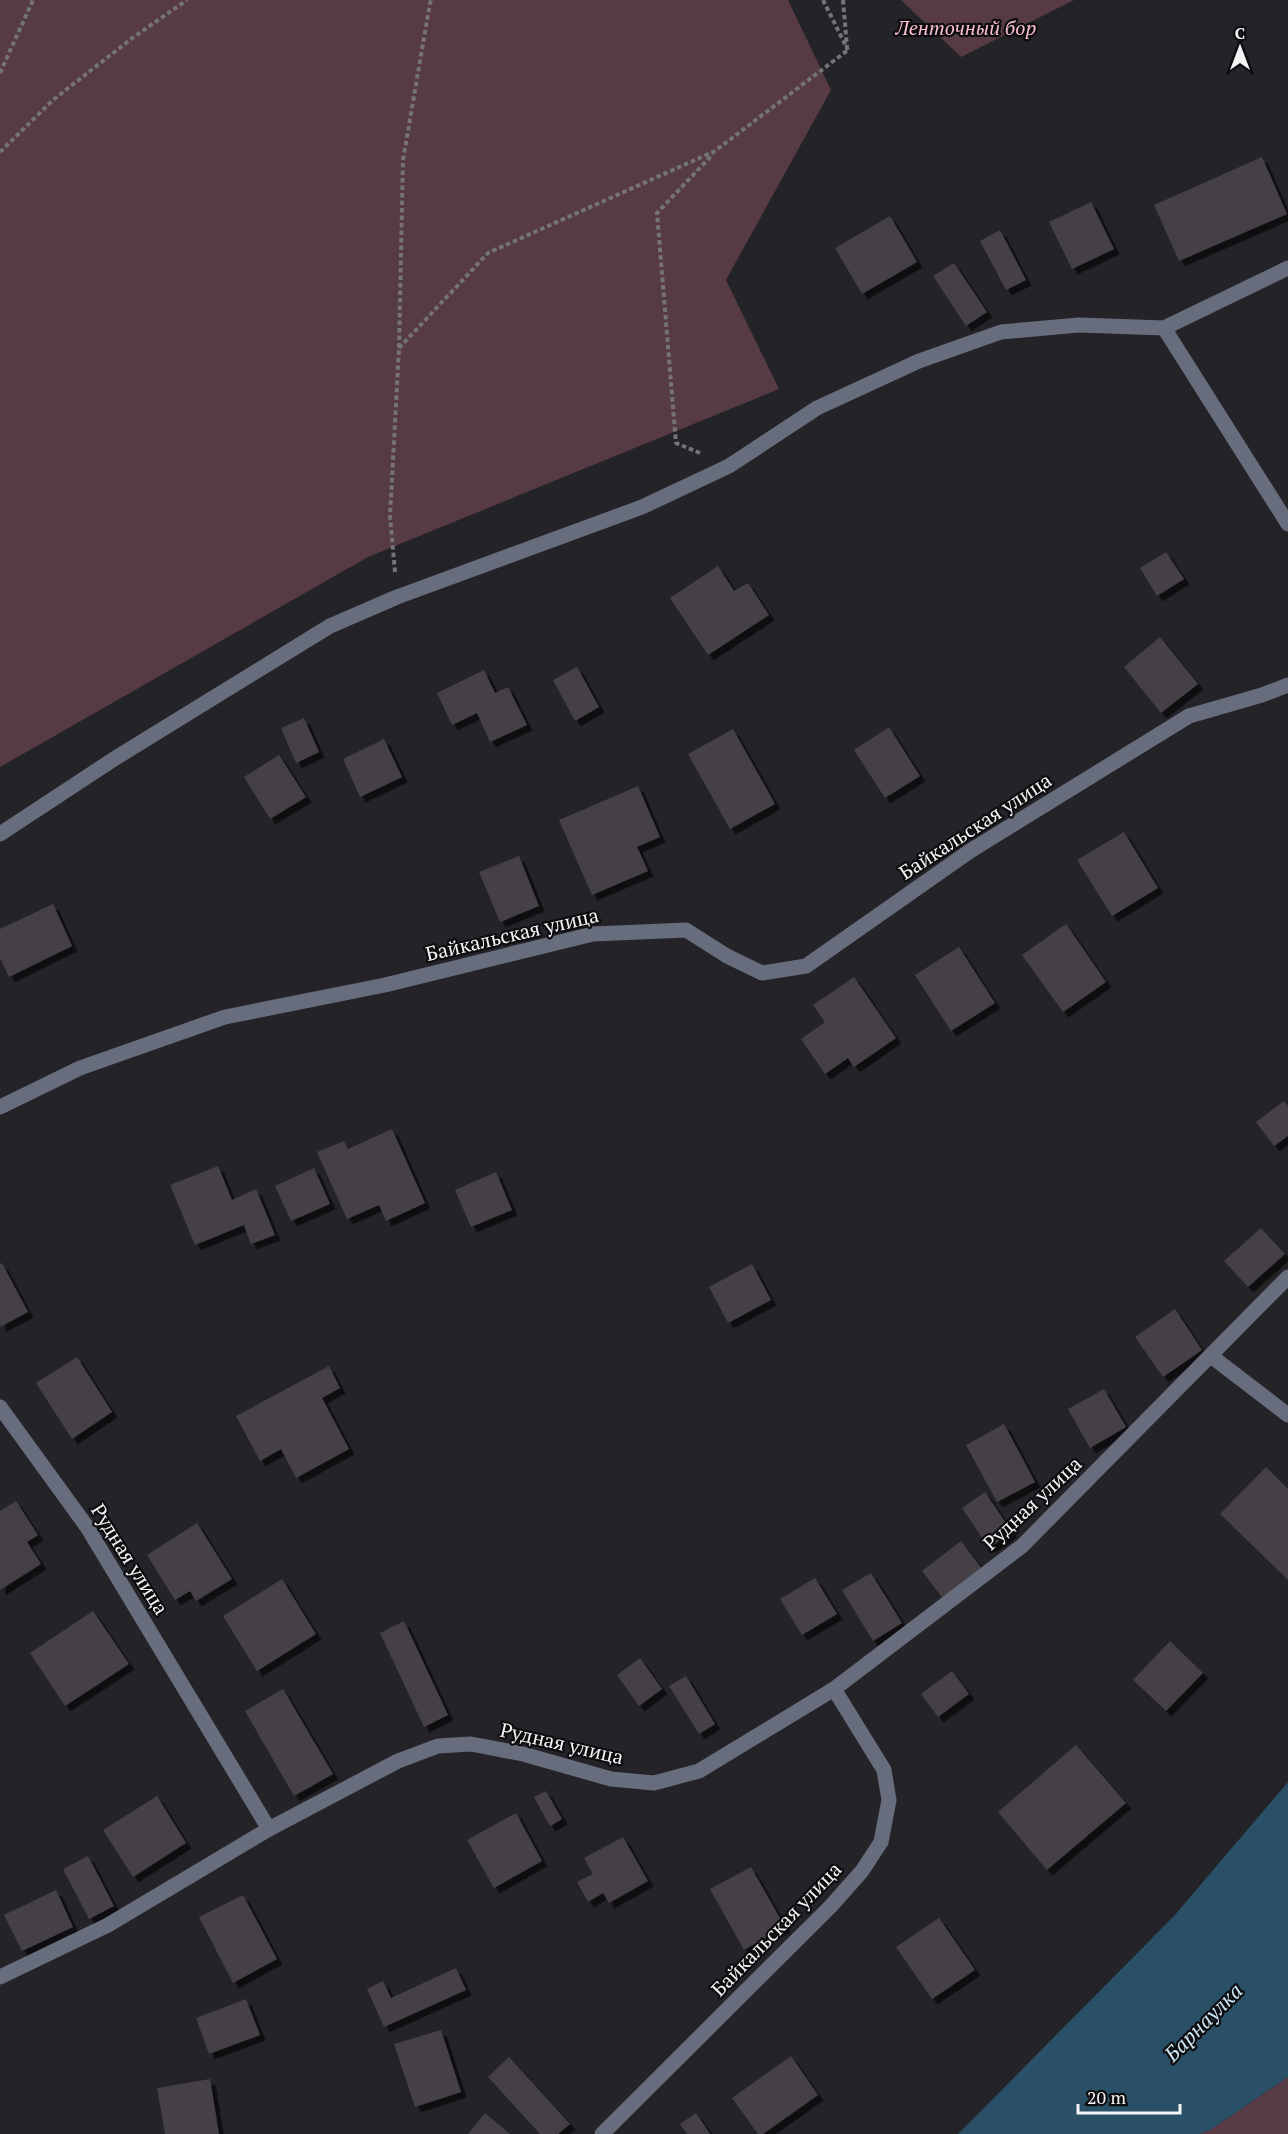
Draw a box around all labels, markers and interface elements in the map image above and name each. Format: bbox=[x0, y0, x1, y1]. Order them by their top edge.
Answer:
park label: Ленточный бор bbox=[895, 14, 1036, 41]
north arrow bbox=[1210, 18, 1270, 78]
text: С bbox=[1235, 22, 1245, 44]
street label: Байкальская улица bbox=[893, 767, 1057, 885]
street label: Байкальская улица bbox=[423, 901, 601, 967]
street label: Рудная улица bbox=[977, 1450, 1087, 1556]
street label: Рудная улица bbox=[85, 1498, 175, 1620]
street label: Рудная улица bbox=[498, 1716, 626, 1770]
street label: Байкальская улица bbox=[705, 1856, 847, 2002]
water label: Барнаулка bbox=[1157, 1977, 1248, 2068]
scale bar bbox=[1078, 2077, 1180, 2115]
text: 20 m bbox=[1087, 2085, 1127, 2109]

